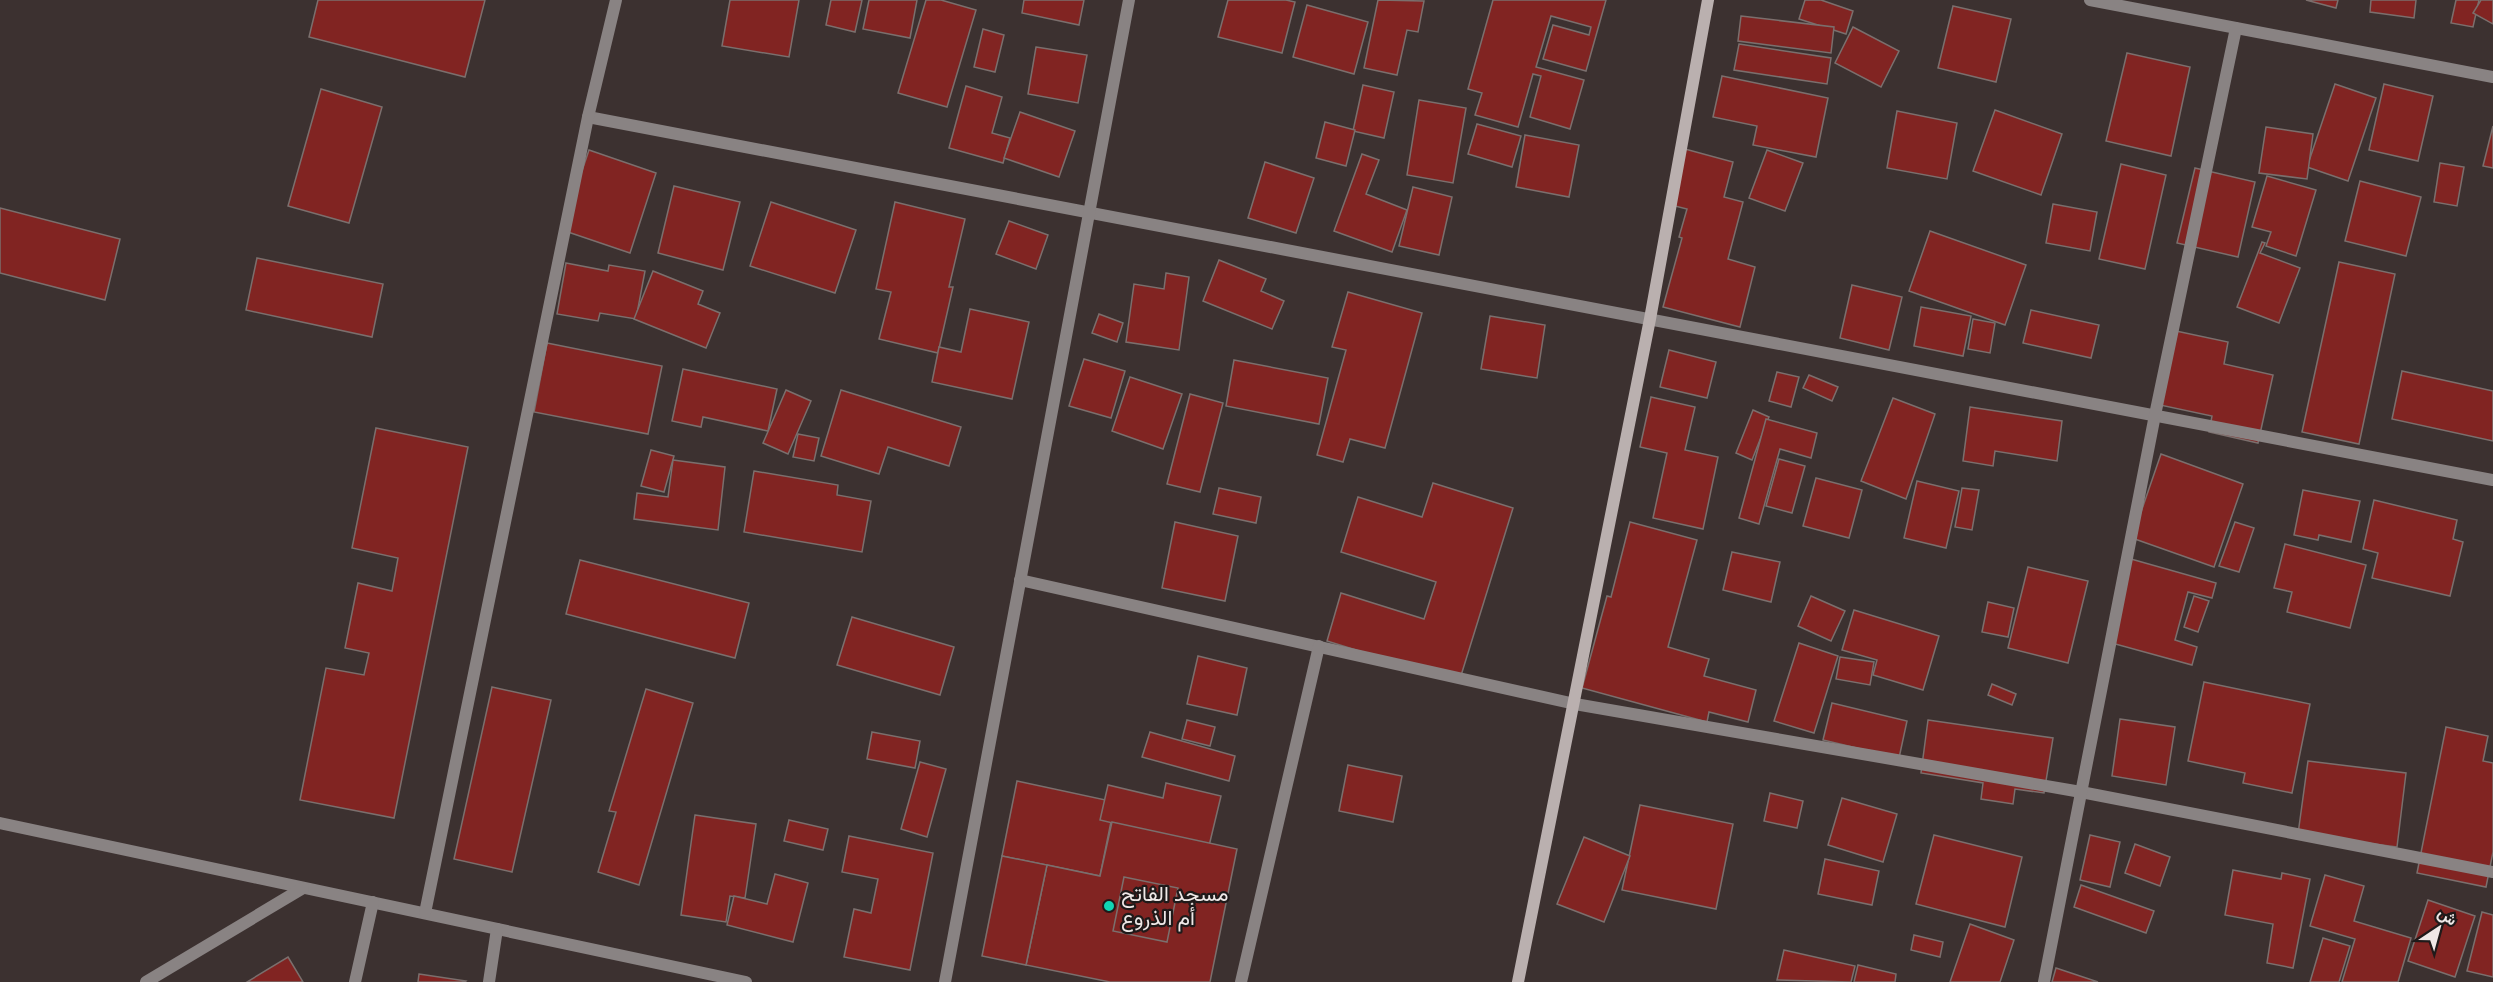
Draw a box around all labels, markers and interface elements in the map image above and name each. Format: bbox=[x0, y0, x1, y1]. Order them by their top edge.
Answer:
place label: مسجد الفاتح أم الذروع bbox=[1121, 882, 1228, 932]
north arrow bbox=[2409, 898, 2469, 958]
marker: مسجد الفاتح أم الذروع bbox=[1102, 899, 1116, 913]
text: ش bbox=[2434, 903, 2461, 930]

